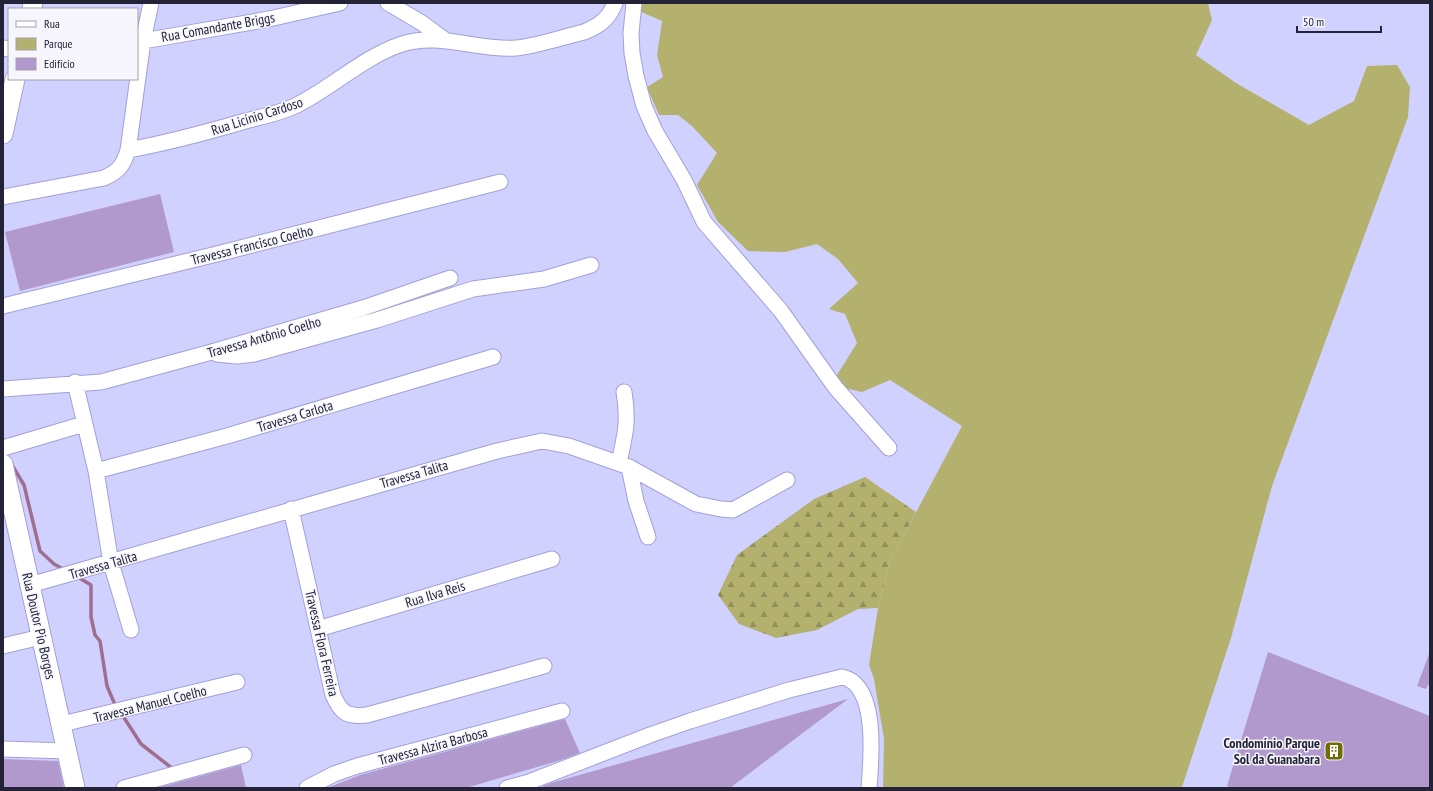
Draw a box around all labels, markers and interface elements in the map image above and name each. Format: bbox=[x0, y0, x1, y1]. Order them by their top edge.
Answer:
legend bbox=[8, 8, 138, 80]
street label: Rua Comandante Briggs bbox=[160, 8, 276, 46]
scale bar bbox=[1297, 8, 1381, 34]
text: 50 m bbox=[1303, 14, 1324, 29]
text: Rua bbox=[44, 16, 60, 31]
text: Parque bbox=[44, 36, 73, 51]
text: Edifício bbox=[44, 56, 75, 71]
street label: Rua Licínio Cardoso bbox=[209, 93, 305, 139]
street label: Travessa Francisco Coelho bbox=[189, 221, 315, 269]
street label: Travessa Antônio Coelho bbox=[205, 312, 323, 362]
street label: Travessa Carlota bbox=[255, 396, 335, 436]
street label: Travessa Talita bbox=[378, 456, 450, 492]
street label: Travessa Talita bbox=[67, 547, 139, 583]
street label: Rua Doutor Pio Borges bbox=[18, 571, 60, 681]
street label: Rua Ilva Reis bbox=[403, 576, 467, 612]
street label: Travessa Flora Ferreira bbox=[301, 588, 343, 698]
street label: Travessa Manuel Coelho bbox=[92, 681, 208, 727]
street label: Travessa Alzira Barbosa bbox=[376, 723, 490, 769]
place label: Condomínio Parque Sol da Guanabara bbox=[1223, 734, 1320, 768]
building icon: Condomínio Parque Sol da Guanabara bbox=[1323, 740, 1345, 762]

